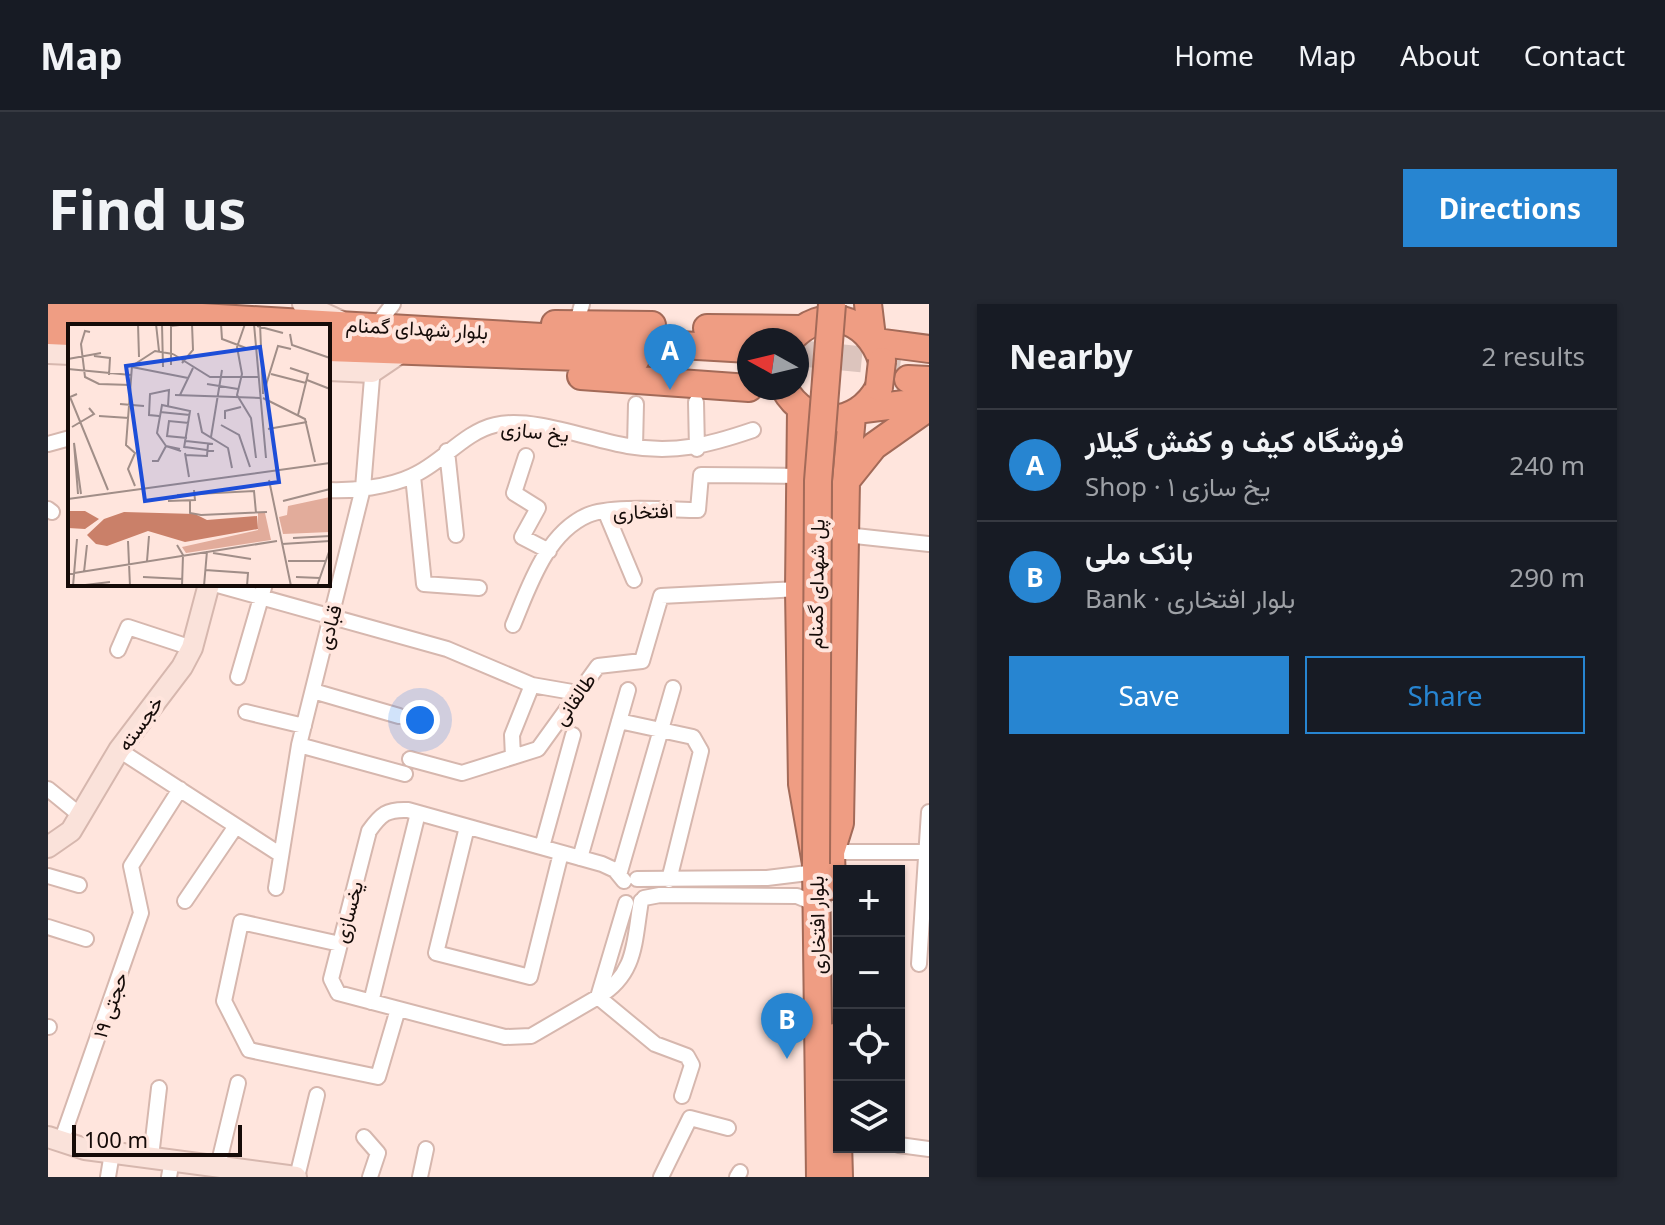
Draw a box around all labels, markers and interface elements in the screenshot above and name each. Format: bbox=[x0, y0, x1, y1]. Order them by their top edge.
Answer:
text: Map bbox=[40, 29, 123, 81]
text: Home bbox=[1174, 36, 1254, 74]
text: Map bbox=[1298, 36, 1356, 74]
text: About bbox=[1400, 36, 1480, 74]
text: Contact bbox=[1524, 36, 1625, 74]
button: Directions bbox=[1403, 169, 1617, 247]
text: Find us bbox=[48, 170, 246, 246]
street label: بلوار شهدای گمنام bbox=[345, 311, 489, 345]
inset map bbox=[68, 324, 330, 586]
pin: A bbox=[644, 324, 696, 390]
north arrow bbox=[737, 328, 809, 400]
text: Nearby bbox=[1009, 333, 1133, 379]
text: 2 results bbox=[1481, 338, 1585, 374]
street label: یخ سازی bbox=[500, 414, 570, 449]
text: فروشگاه کیف و کفش گیلار bbox=[1085, 420, 1404, 461]
text: A bbox=[1026, 447, 1044, 483]
text: 240 m bbox=[1509, 447, 1585, 483]
text: Shop · یخ سازی ۱ bbox=[1085, 468, 1271, 504]
street label: افتخاری bbox=[612, 496, 674, 526]
street label: پل شهدای گمنام bbox=[801, 519, 832, 649]
text: بانک ملی bbox=[1085, 532, 1193, 573]
text: B bbox=[1026, 559, 1044, 595]
text: 290 m bbox=[1509, 559, 1585, 595]
text: Bank · بلوار افتخاری bbox=[1085, 580, 1295, 616]
street label: قبادی bbox=[310, 602, 348, 652]
button: Save bbox=[1009, 656, 1289, 734]
button: Share bbox=[1305, 656, 1585, 734]
street label: طالقانی bbox=[546, 668, 602, 730]
street label: خجسته bbox=[111, 690, 169, 756]
your location bbox=[400, 700, 440, 740]
map controls bbox=[833, 865, 905, 1153]
button: + bbox=[833, 865, 905, 937]
street label: بلوار افتخاری bbox=[803, 875, 831, 975]
street label: یخسازی bbox=[327, 878, 369, 946]
button: − bbox=[833, 937, 905, 1009]
street label: حجتی ۱۹ bbox=[86, 969, 134, 1041]
pin: B bbox=[761, 993, 813, 1059]
button: locate bbox=[833, 1009, 905, 1081]
button: layers bbox=[833, 1081, 905, 1153]
scale bar bbox=[72, 1121, 242, 1157]
text: 100 m bbox=[84, 1124, 148, 1154]

